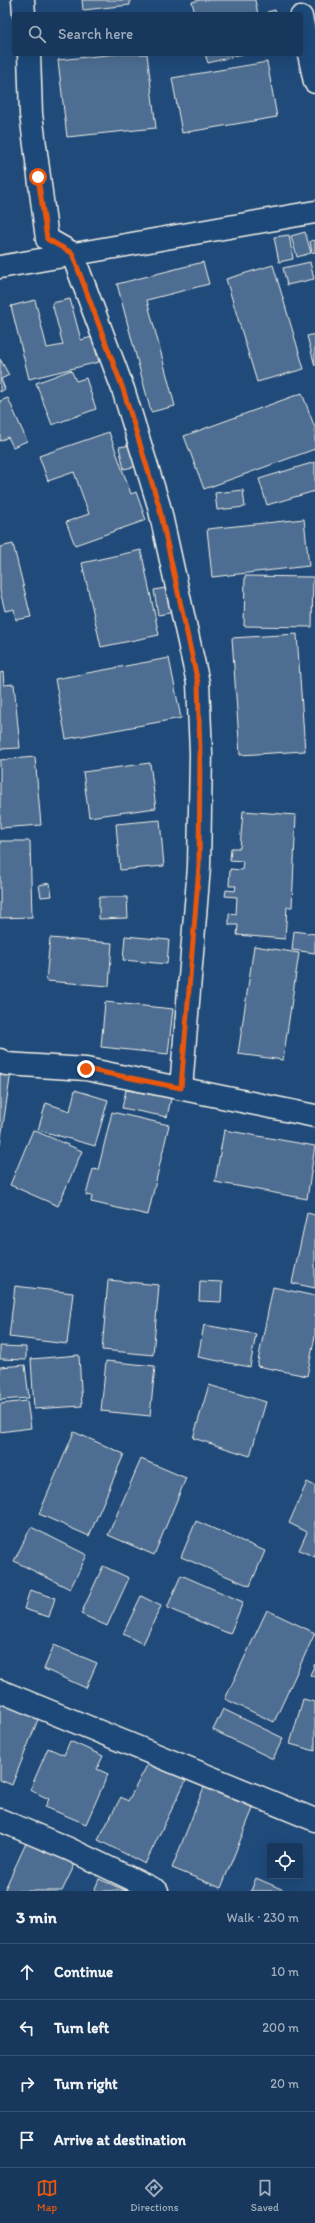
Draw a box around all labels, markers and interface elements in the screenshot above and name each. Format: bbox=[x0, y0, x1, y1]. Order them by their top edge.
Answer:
search box bbox=[12, 12, 303, 56]
icon: search bbox=[26, 23, 48, 45]
text: Search here bbox=[58, 25, 133, 43]
route start bbox=[29, 168, 47, 186]
route end bbox=[77, 1060, 95, 1078]
map controls bbox=[267, 1843, 303, 1879]
button: locate bbox=[267, 1843, 303, 1879]
text: 3 min bbox=[16, 1907, 57, 1927]
text: Walk · 230 m bbox=[227, 1910, 299, 1925]
icon: ahead bbox=[16, 1961, 38, 1983]
text: Continue bbox=[54, 1963, 113, 1981]
text: 10 m bbox=[271, 1964, 299, 1979]
icon: left bbox=[16, 2017, 38, 2039]
text: Turn left bbox=[54, 2019, 109, 2037]
text: 200 m bbox=[262, 2020, 299, 2035]
icon: right bbox=[16, 2073, 38, 2095]
text: Turn right bbox=[54, 2075, 118, 2093]
text: 20 m bbox=[270, 2076, 299, 2091]
icon: arrive bbox=[16, 2129, 38, 2151]
text: Arrive at destination bbox=[54, 2131, 186, 2149]
tab: Map bbox=[36, 2177, 58, 2214]
tab: Directions bbox=[130, 2177, 179, 2214]
tab: Saved bbox=[251, 2177, 279, 2214]

